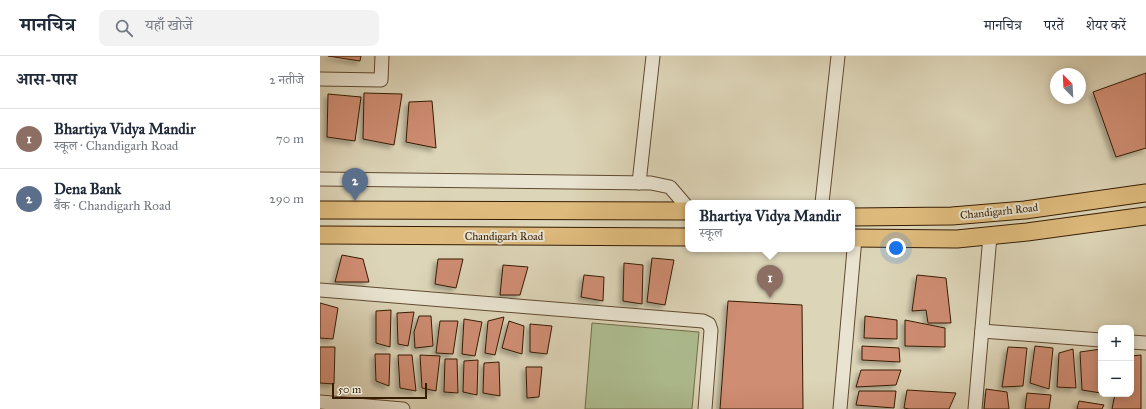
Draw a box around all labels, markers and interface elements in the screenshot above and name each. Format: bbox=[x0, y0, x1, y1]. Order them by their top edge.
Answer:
search box bbox=[99, 10, 379, 46]
text: मानचित्र bbox=[20, 13, 75, 36]
text: यहाँ खोजें bbox=[145, 16, 192, 34]
icon: search bbox=[113, 17, 135, 39]
text: मानचित्र bbox=[984, 17, 1022, 34]
text: परतें bbox=[1044, 17, 1064, 34]
text: शेयर करें bbox=[1086, 17, 1126, 34]
north arrow bbox=[1050, 68, 1086, 104]
text: आस-पास bbox=[16, 69, 77, 90]
text: 2 नतीजे bbox=[269, 72, 304, 88]
text: Bhartiya Vidya Mandir bbox=[54, 120, 196, 138]
text: 1 bbox=[26, 131, 32, 147]
text: 70 m bbox=[276, 131, 304, 147]
text: स्कूल · Chandigarh Road bbox=[54, 138, 178, 154]
pin: 2 bbox=[342, 168, 368, 201]
text: Dena Bank bbox=[54, 180, 121, 198]
text: 2 bbox=[26, 191, 32, 207]
text: 290 m bbox=[269, 191, 304, 207]
text: बैंक · Chandigarh Road bbox=[54, 198, 171, 214]
popup bbox=[685, 200, 855, 252]
street label: Chandigarh Road bbox=[959, 201, 1039, 222]
text: Bhartiya Vidya Mandir bbox=[699, 207, 841, 225]
text: स्कूल bbox=[699, 225, 722, 241]
street label: Chandigarh Road bbox=[465, 230, 544, 243]
your location bbox=[886, 238, 906, 258]
pin: 1 bbox=[757, 265, 783, 298]
map controls bbox=[1098, 325, 1134, 397]
button: + bbox=[1098, 325, 1134, 361]
button: − bbox=[1098, 361, 1134, 397]
scale bar bbox=[332, 381, 427, 400]
text: 50 m bbox=[338, 383, 361, 396]

